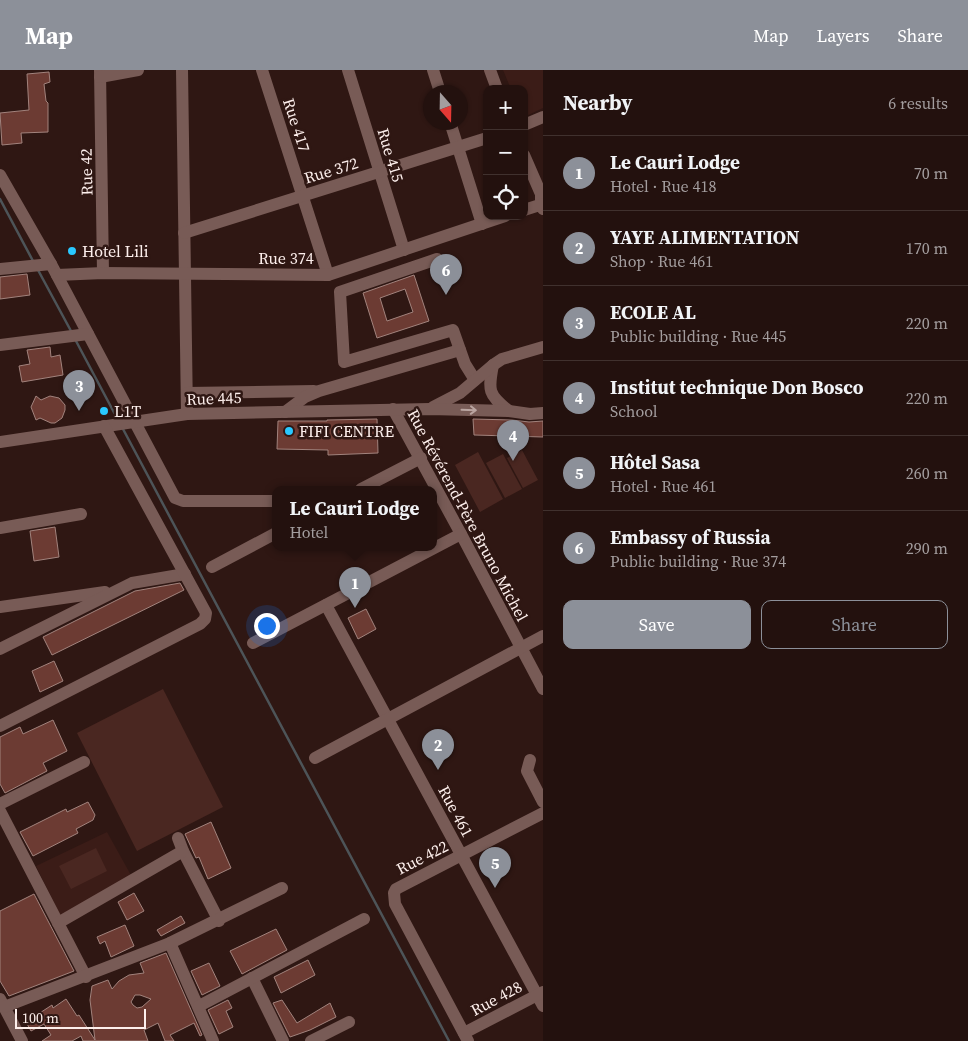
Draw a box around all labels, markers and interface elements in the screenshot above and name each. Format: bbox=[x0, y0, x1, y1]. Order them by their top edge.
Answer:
text: Map bbox=[25, 19, 73, 52]
text: Map bbox=[753, 23, 788, 48]
text: Layers bbox=[816, 23, 869, 48]
text: Share bbox=[897, 23, 943, 48]
north arrow bbox=[423, 85, 468, 130]
map controls bbox=[483, 85, 528, 220]
button: + bbox=[483, 85, 528, 130]
text: Nearby bbox=[563, 88, 633, 117]
text: 6 results bbox=[888, 92, 948, 114]
street label: Rue 417 bbox=[278, 95, 316, 155]
street label: Rue 415 bbox=[372, 125, 410, 185]
button: − bbox=[483, 130, 528, 175]
street label: Rue 42 bbox=[75, 148, 97, 196]
text: Le Cauri Lodge bbox=[610, 149, 740, 175]
street label: Rue 372 bbox=[301, 151, 361, 189]
text: 1 bbox=[575, 162, 583, 184]
text: 70 m bbox=[914, 162, 948, 184]
button: locate bbox=[483, 175, 528, 220]
text: Hotel · Rue 418 bbox=[610, 175, 716, 197]
text: YAYE ALIMENTATION bbox=[610, 224, 800, 250]
text: 2 bbox=[575, 237, 583, 259]
text: 170 m bbox=[906, 237, 948, 259]
place label: Hotel Lili bbox=[82, 240, 149, 262]
marker: Hotel Lili bbox=[66, 245, 78, 257]
street label: Rue 374 bbox=[258, 247, 314, 269]
text: Shop · Rue 461 bbox=[610, 250, 713, 272]
pin: 6 bbox=[430, 254, 462, 295]
text: ECOLE AL bbox=[610, 299, 696, 325]
text: 3 bbox=[575, 312, 583, 334]
text: 220 m bbox=[906, 312, 948, 334]
text: Public building · Rue 445 bbox=[610, 325, 786, 347]
pin: 3 bbox=[63, 370, 95, 411]
text: Institut technique Don Bosco bbox=[610, 374, 864, 400]
street label: Rue 445 bbox=[186, 386, 242, 410]
text: 4 bbox=[575, 387, 583, 409]
text: 220 m bbox=[906, 387, 948, 409]
place label: L1T bbox=[114, 400, 142, 422]
text: School bbox=[610, 400, 658, 422]
marker: L1T bbox=[98, 405, 110, 417]
street label: Rue Révérend-Père Bruno Michel bbox=[403, 405, 534, 625]
one-way arrow bbox=[461, 405, 477, 415]
place label: FIFI CENTRE bbox=[299, 420, 394, 442]
pin: 4 bbox=[497, 420, 529, 461]
marker: FIFI CENTRE bbox=[283, 425, 295, 437]
text: Hôtel Sasa bbox=[610, 449, 700, 475]
text: 5 bbox=[575, 462, 583, 484]
text: 260 m bbox=[906, 462, 948, 484]
text: Hotel · Rue 461 bbox=[610, 475, 716, 497]
popup bbox=[272, 486, 437, 551]
text: Le Cauri Lodge bbox=[289, 495, 420, 521]
text: Hotel bbox=[289, 521, 328, 543]
text: Embassy of Russia bbox=[610, 524, 771, 550]
text: 6 bbox=[575, 537, 583, 559]
text: 290 m bbox=[906, 537, 948, 559]
text: Public building · Rue 374 bbox=[610, 550, 786, 572]
pin: 1 bbox=[339, 567, 371, 608]
button: Save bbox=[563, 600, 751, 649]
button: Share bbox=[761, 600, 948, 649]
your location bbox=[254, 613, 280, 639]
pin: 2 bbox=[422, 729, 454, 770]
street label: Rue 461 bbox=[433, 781, 479, 841]
street label: Rue 422 bbox=[392, 835, 452, 879]
pin: 5 bbox=[479, 847, 511, 888]
street label: Rue 428 bbox=[466, 975, 526, 1021]
scale bar bbox=[15, 1006, 146, 1029]
text: 100 m bbox=[22, 1008, 59, 1028]

